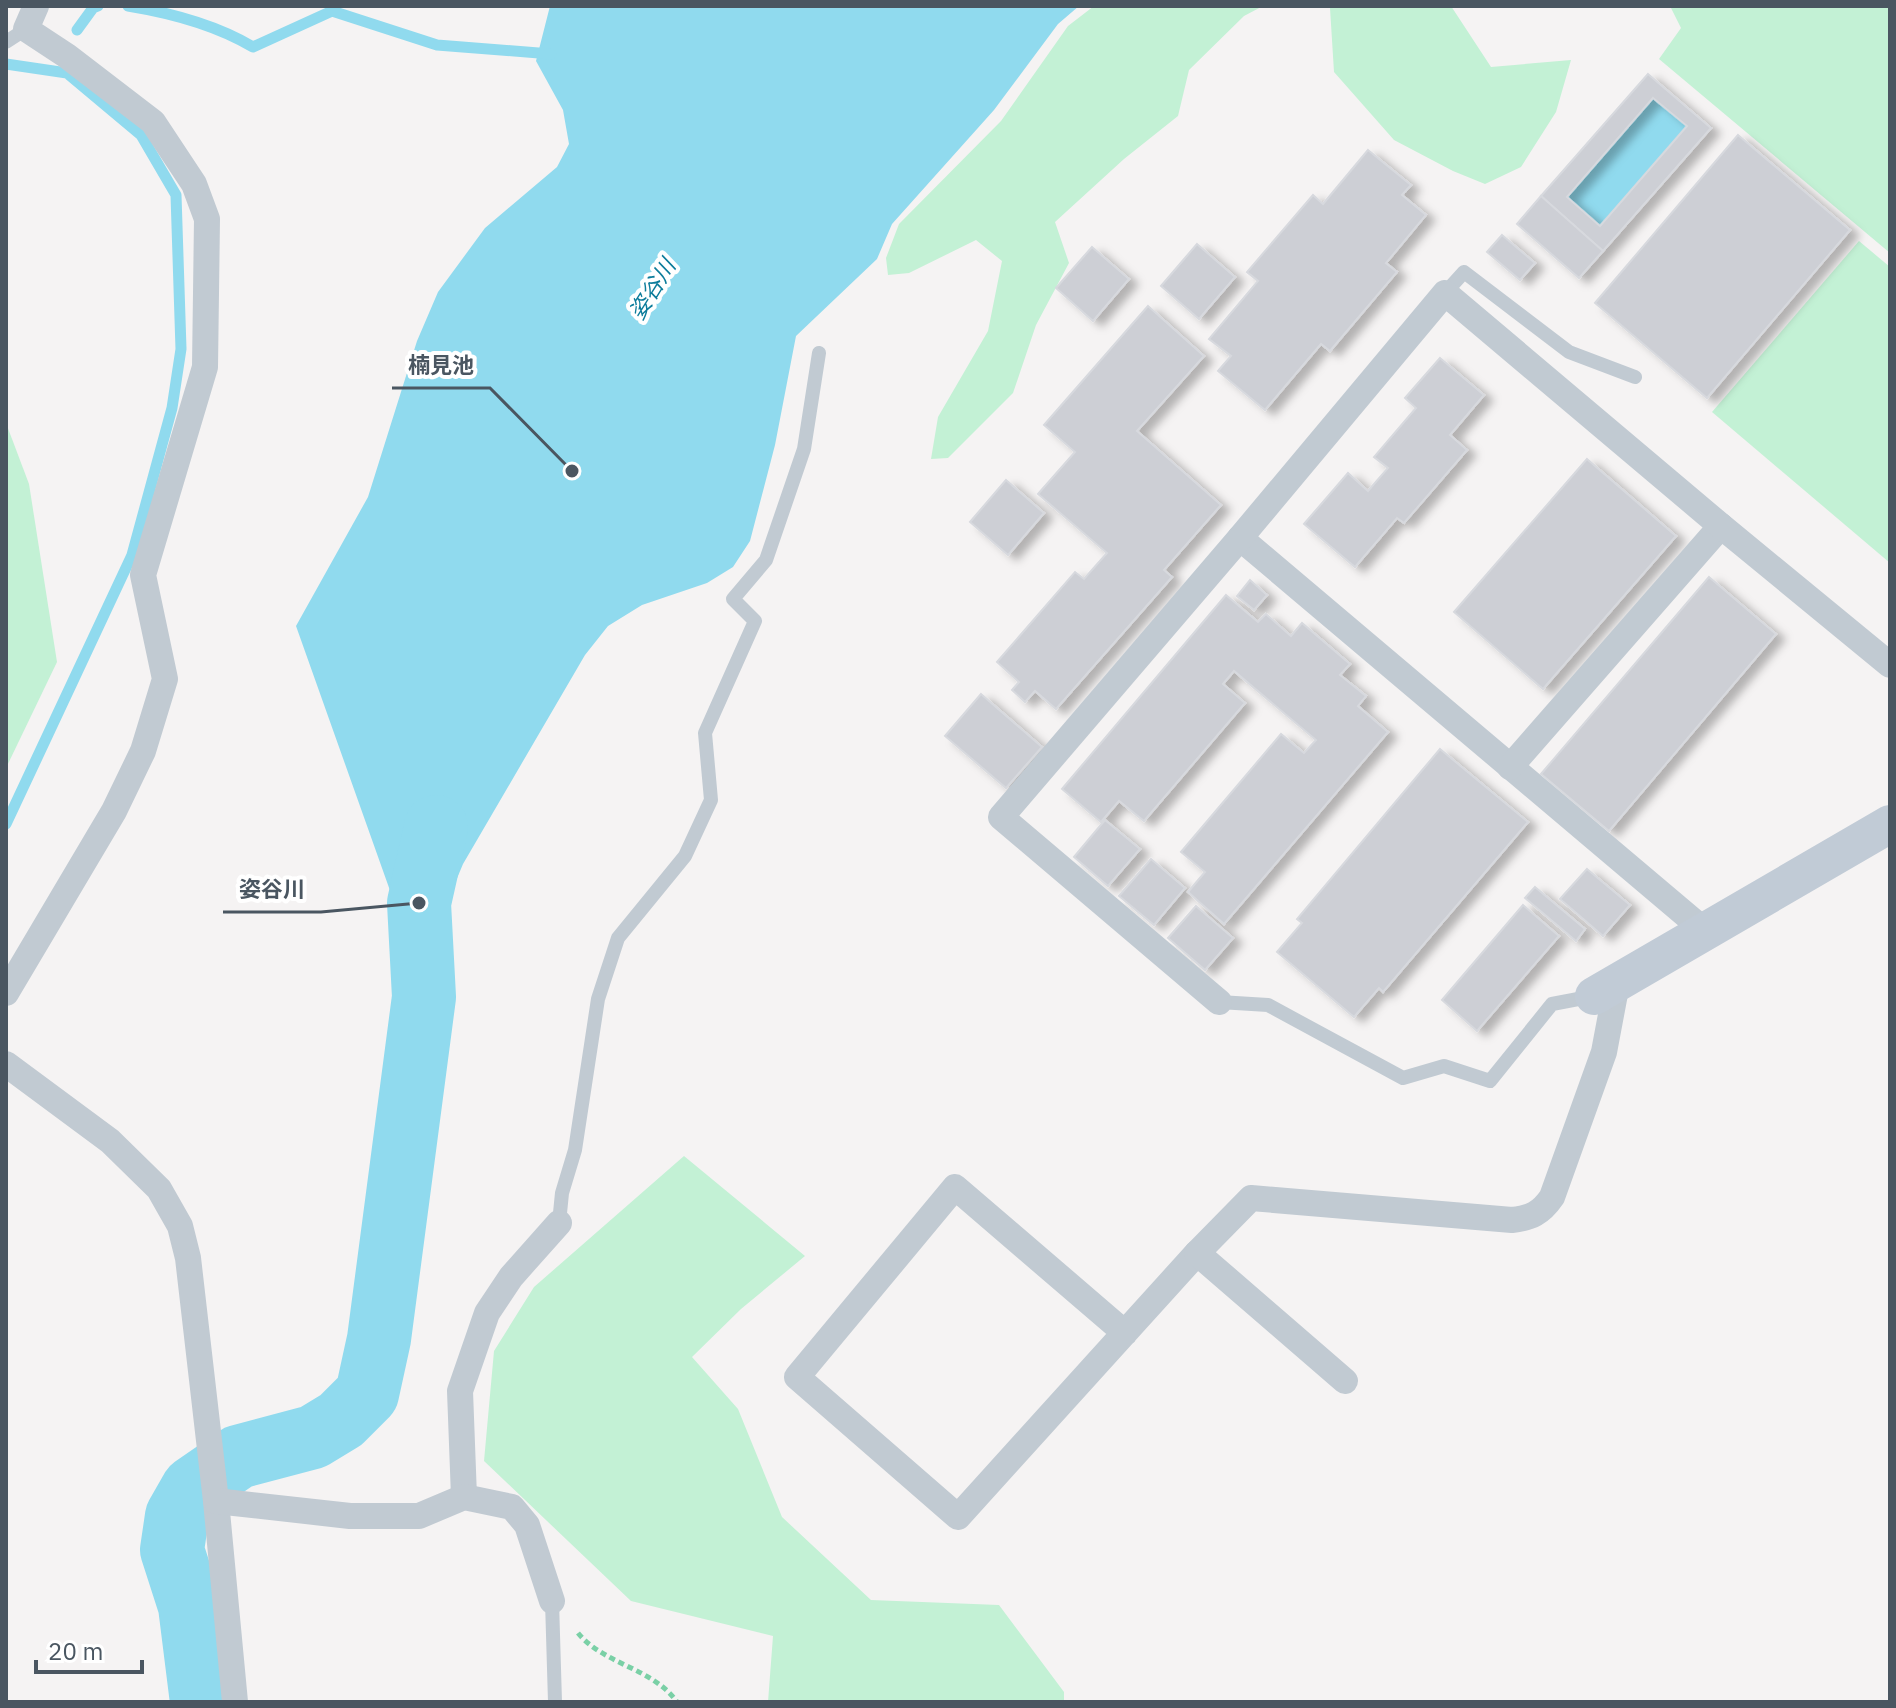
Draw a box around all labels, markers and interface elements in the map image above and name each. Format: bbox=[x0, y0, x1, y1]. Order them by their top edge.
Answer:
water label: 姿谷川 bbox=[622, 251, 682, 324]
callout: 楠見池 bbox=[392, 342, 490, 388]
text: 楠見池 bbox=[408, 350, 474, 379]
callout: 姿谷川 bbox=[223, 866, 321, 912]
text: 姿谷川 bbox=[239, 874, 305, 903]
scale bar bbox=[36, 1624, 142, 1674]
text: 20 m bbox=[48, 1635, 103, 1667]

